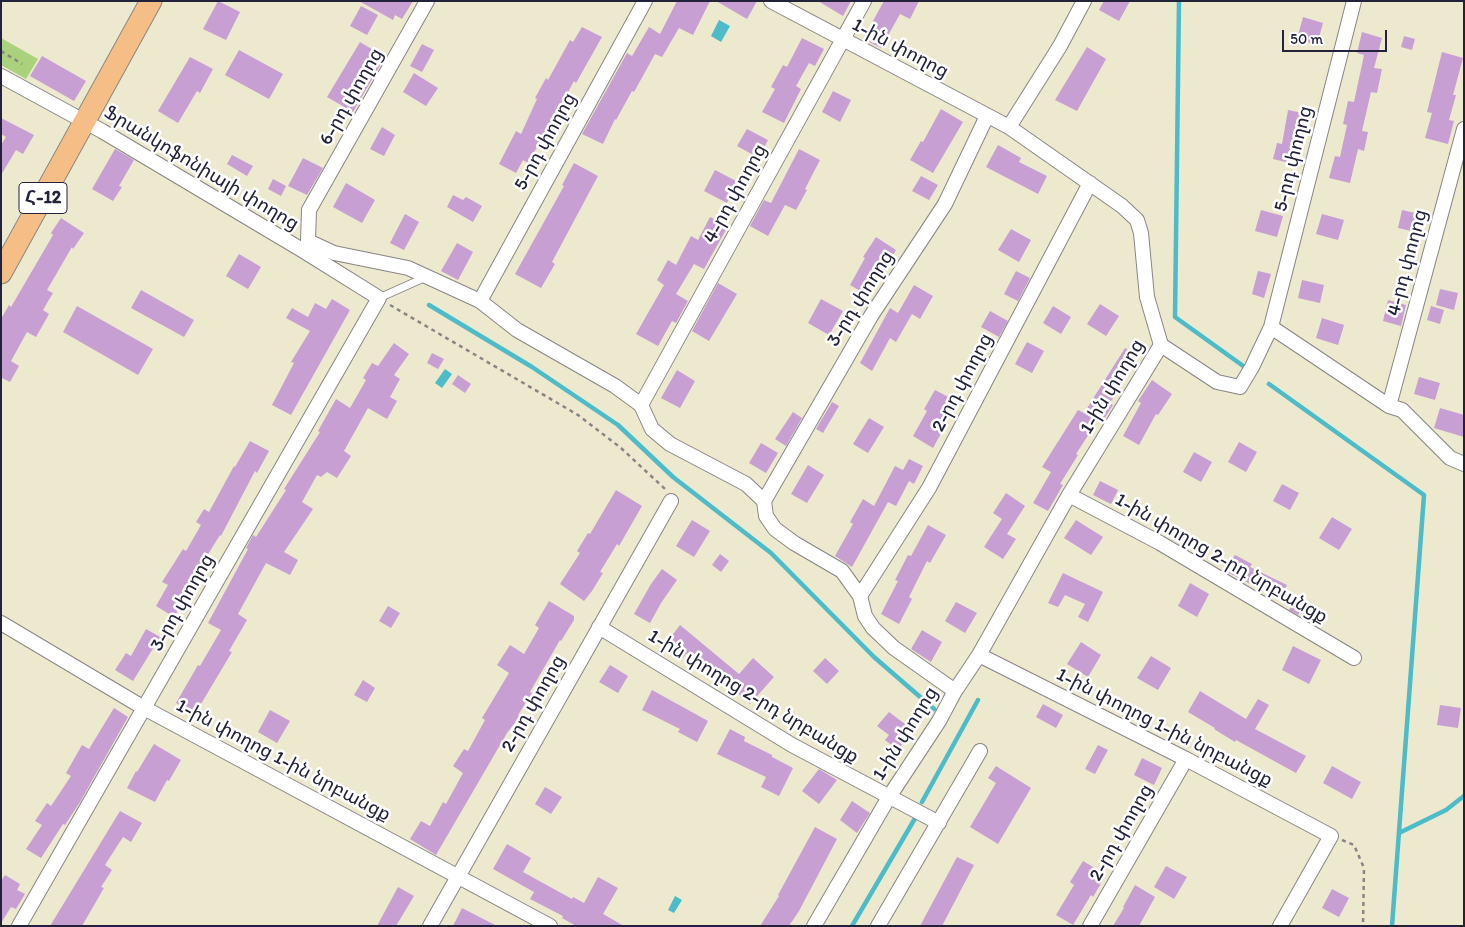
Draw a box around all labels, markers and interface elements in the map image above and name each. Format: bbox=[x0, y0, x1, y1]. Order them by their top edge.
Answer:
street label: 1-ին փողոց bbox=[848, 14, 952, 84]
scale bar bbox=[1285, 20, 1390, 52]
text: 50 m bbox=[1290, 30, 1323, 48]
street label: 6-րդ փողոց bbox=[315, 44, 389, 150]
street label: 5-րդ փողոց bbox=[510, 89, 582, 195]
street label: Ֆրանկոֆոնիայի փողոց bbox=[99, 102, 303, 236]
street label: 5-րդ փողոց bbox=[1270, 104, 1318, 214]
street label: 4-րդ փողոց bbox=[699, 141, 773, 247]
road number: Հ-12 bbox=[19, 182, 67, 214]
street label: 4-րդ փողոց bbox=[1383, 207, 1433, 319]
street label: 3-րդ փողոց bbox=[823, 247, 899, 351]
street label: 2-րդ փողոց bbox=[928, 330, 998, 436]
street label: 1-ին փողոց bbox=[1076, 336, 1150, 438]
street label: 1-ին փողոց 2-րդ նրբանցք bbox=[1111, 489, 1331, 629]
street label: 3-րդ փողոց bbox=[146, 550, 220, 656]
street label: 1-ին փողոց 2-րդ նրբանցք bbox=[644, 625, 862, 769]
street label: 2-րդ փողոց bbox=[497, 652, 571, 756]
street label: 1-ին փողոց 1-ին նրբանցք bbox=[1052, 663, 1276, 793]
street label: 1-ին փողոց bbox=[868, 683, 944, 785]
street label: 1-ին փողոց 1-ին նրբանցք bbox=[172, 695, 394, 827]
street label: 2-րդ փողոց bbox=[1085, 781, 1159, 885]

